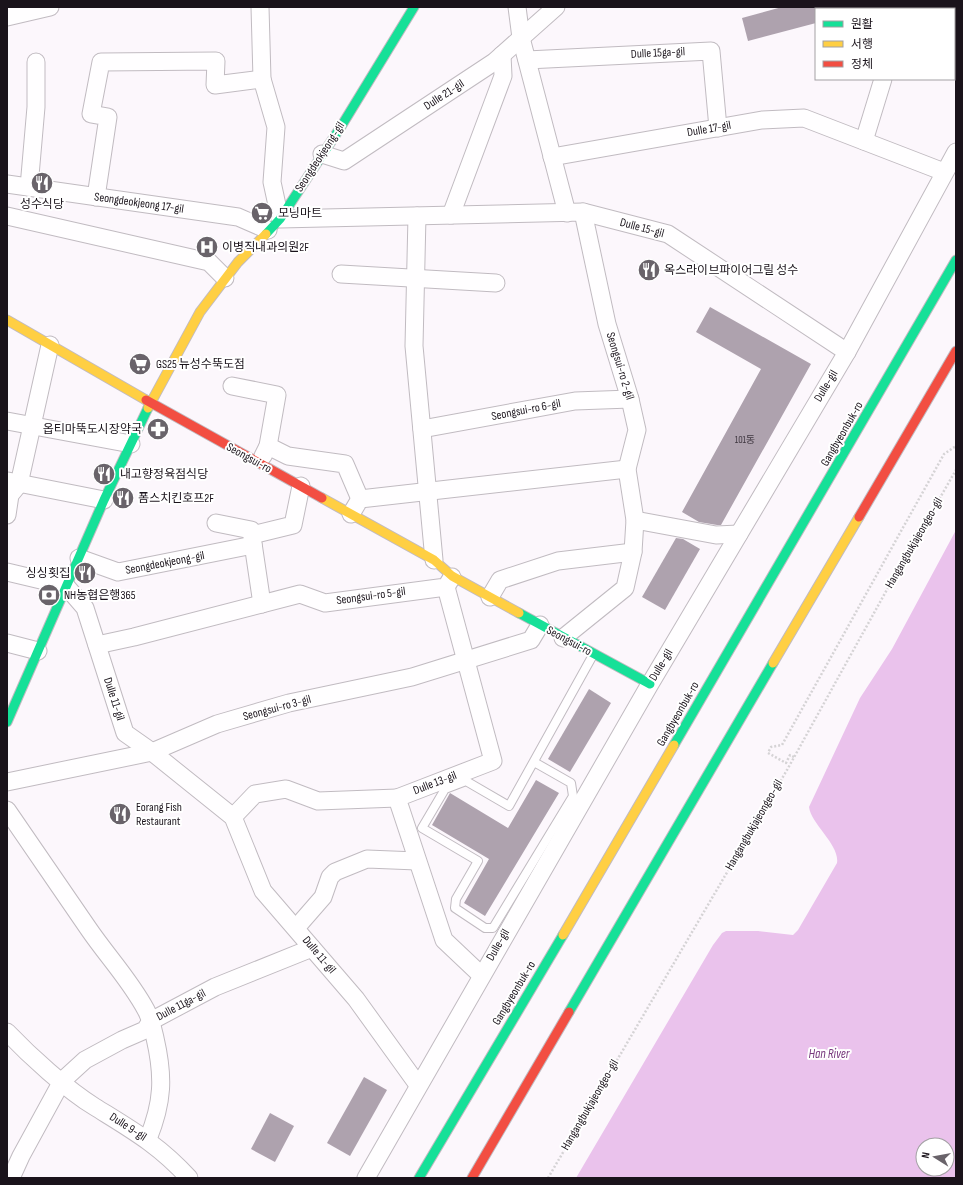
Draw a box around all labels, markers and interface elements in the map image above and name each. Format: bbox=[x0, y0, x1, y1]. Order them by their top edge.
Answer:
legend bbox=[815, 8, 955, 80]
text: 원활 bbox=[851, 17, 873, 32]
text: 서행 bbox=[851, 37, 873, 52]
street label: Dulle 15ga-gil bbox=[630, 44, 686, 62]
text: 정체 bbox=[851, 57, 873, 72]
street label: Dulle 21-gil bbox=[421, 76, 467, 114]
street label: Dulle 17-gil bbox=[686, 118, 732, 140]
street label: Seongdeokjeong-gil bbox=[292, 119, 348, 195]
restaurant icon: 성수식당 bbox=[29, 170, 55, 196]
street label: Seongdeokjeong 17-gil bbox=[93, 189, 185, 217]
place label: 성수식당 bbox=[20, 197, 64, 212]
supermarket icon: 모닝마트 bbox=[249, 200, 275, 226]
place label: 모닝마트 bbox=[278, 206, 322, 221]
street label: Dulle 15-gil bbox=[618, 215, 666, 241]
hospital icon: 이병직내과의원2F bbox=[194, 234, 220, 260]
place label: 이병직내과의원2F bbox=[222, 240, 309, 255]
restaurant icon: 옥스라이브파이어그릴 성수 bbox=[636, 257, 662, 283]
place label: 옥스라이브파이어그릴 성수 bbox=[664, 263, 798, 278]
street label: Seongsui-ro 2-gil bbox=[603, 330, 637, 402]
supermarket icon: GS25 뉴성수뚝도점 bbox=[127, 351, 153, 377]
place label: GS25 뉴성수뚝도점 bbox=[156, 357, 245, 372]
street label: Dulle-gil bbox=[811, 368, 841, 404]
street label: Seongsui-ro 6-gil bbox=[490, 396, 562, 424]
street label: Gangbyeonbuk-ro bbox=[817, 399, 867, 469]
pharmacy icon: 옵티마뚝도시장약국 bbox=[145, 416, 171, 442]
place label: 옵티마뚝도시장약국 bbox=[43, 422, 142, 437]
house number: 101동 bbox=[735, 434, 755, 446]
street label: Seongsui-ro bbox=[224, 440, 274, 476]
restaurant icon: 내고향정육점식당 bbox=[91, 461, 117, 487]
place label: 내고향정육점식당 bbox=[120, 467, 208, 482]
restaurant icon: 폼스치킨호프2F bbox=[110, 485, 136, 511]
place label: 폼스치킨호프2F bbox=[138, 491, 214, 506]
street label: Hangangbukjajeongeo-gil bbox=[882, 495, 946, 591]
street label: Seongdeokjeong-gil bbox=[124, 548, 206, 578]
restaurant icon: 싱싱횟집 bbox=[72, 560, 98, 586]
place label: 싱싱횟집 bbox=[26, 566, 70, 581]
bank icon: NH농협은행365 bbox=[36, 582, 62, 608]
street label: Seongsui-ro 5-gil bbox=[335, 584, 407, 608]
place label: NH농협은행365 bbox=[64, 588, 136, 603]
street label: Seongsui-ro bbox=[544, 623, 594, 659]
street label: Dulle-gil bbox=[646, 647, 676, 683]
street label: Dulle 11-gil bbox=[100, 676, 128, 722]
street label: Gangbyeonbuk-ro bbox=[653, 679, 703, 749]
street label: Seongsui-ro 3-gil bbox=[241, 692, 313, 724]
street label: Dulle 13-gil bbox=[411, 768, 459, 798]
street label: Hangangbukjajeongeo-gil bbox=[722, 777, 786, 873]
place label: Eorang Fish Restaurant bbox=[136, 800, 182, 829]
restaurant icon: Eorang Fish Restaurant bbox=[107, 801, 133, 827]
street label: Dulle-gil bbox=[483, 926, 513, 964]
street label: Dulle 11-gil bbox=[299, 933, 339, 977]
street label: Gangbyeonbuk-ro bbox=[489, 958, 539, 1028]
street label: Dulle 11ga-gil bbox=[154, 986, 208, 1024]
water label: Han River bbox=[809, 1046, 851, 1062]
street label: Hangangbukjajeongeo-gil bbox=[558, 1057, 622, 1153]
street label: Dulle 9-gil bbox=[107, 1109, 149, 1145]
north arrow bbox=[915, 1137, 955, 1177]
text: N bbox=[919, 1151, 933, 1159]

